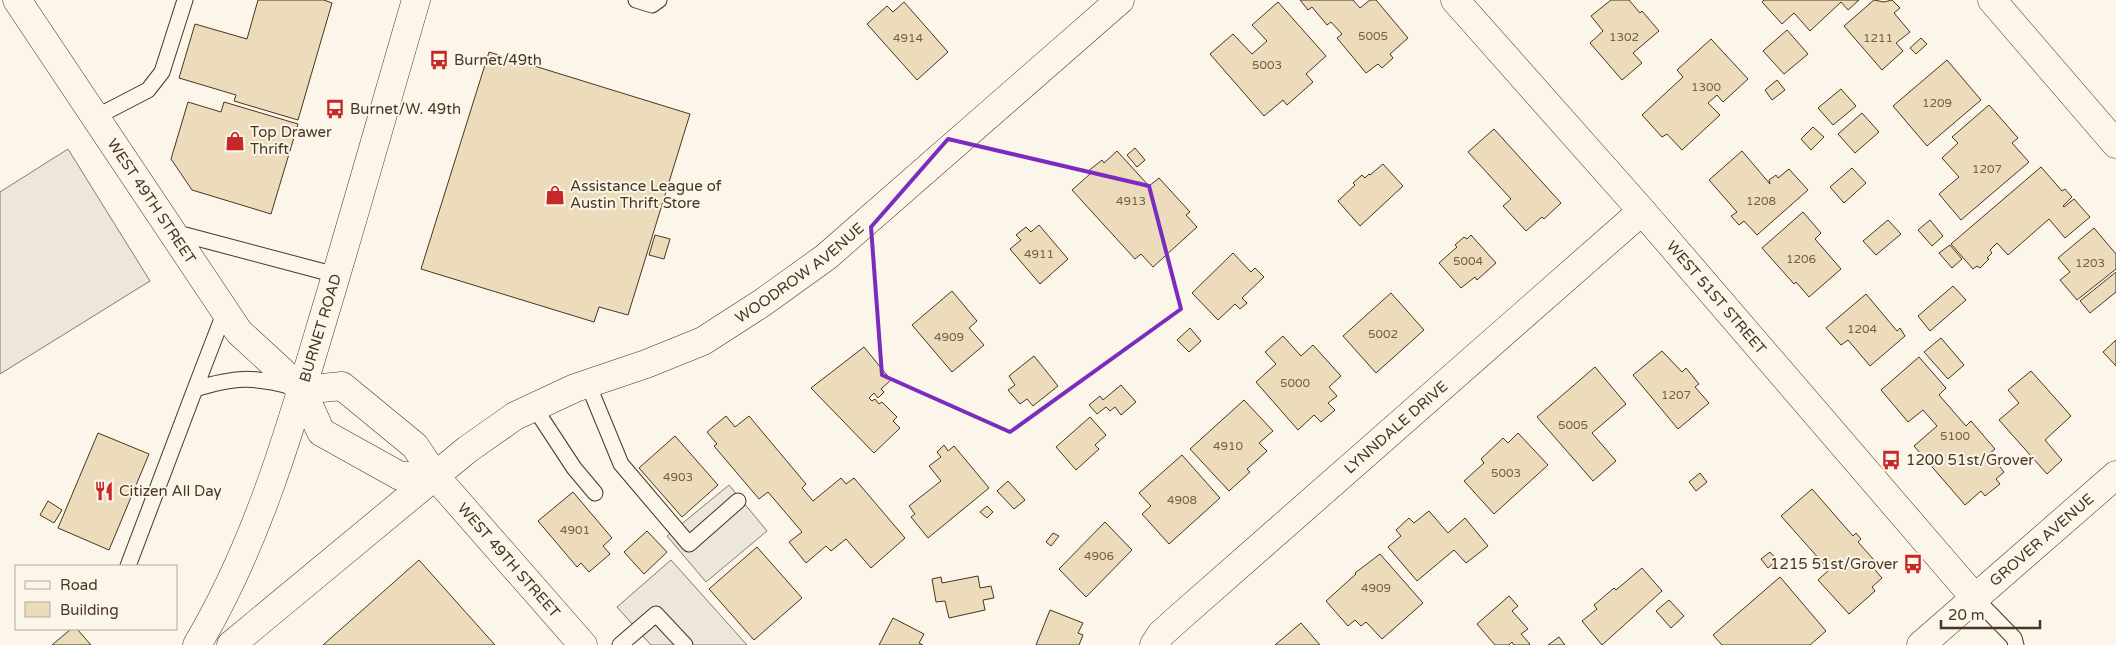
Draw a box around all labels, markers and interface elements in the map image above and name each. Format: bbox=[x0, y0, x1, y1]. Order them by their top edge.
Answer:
house number: 5005 bbox=[1358, 29, 1388, 43]
house number: 1302 bbox=[1609, 30, 1639, 44]
house number: 4914 bbox=[893, 31, 924, 45]
house number: 1211 bbox=[1863, 31, 1893, 45]
bus stop icon: Burnet/49th bbox=[428, 49, 450, 71]
place label: Burnet/49th bbox=[454, 51, 542, 69]
house number: 5003 bbox=[1252, 58, 1282, 72]
house number: 1300 bbox=[1691, 80, 1722, 94]
house number: 1209 bbox=[1922, 96, 1952, 110]
bus stop icon: Burnet/W. 49th bbox=[324, 98, 346, 120]
place label: Burnet/W. 49th bbox=[350, 100, 461, 118]
place label: Top Drawer Thrift bbox=[250, 123, 332, 158]
shop icon: Top Drawer Thrift bbox=[224, 130, 246, 152]
street label: WEST 49TH STREET bbox=[103, 135, 200, 267]
house number: 1207 bbox=[1972, 162, 2002, 176]
place label: Assistance League of Austin Thrift Store bbox=[570, 177, 722, 212]
shop icon: Assistance League of Austin Thrift Store bbox=[544, 184, 566, 206]
house number: 4913 bbox=[1116, 194, 1146, 208]
house number: 1208 bbox=[1746, 194, 1776, 208]
street label: WOODROW AVENUE bbox=[732, 219, 868, 327]
street label: WEST 51ST STREET bbox=[1663, 237, 1770, 358]
house number: 4911 bbox=[1024, 247, 1054, 261]
house number: 1206 bbox=[1786, 252, 1816, 266]
house number: 5004 bbox=[1453, 254, 1484, 268]
house number: 1203 bbox=[2075, 256, 2105, 270]
street label: BURNET ROAD bbox=[296, 272, 345, 384]
house number: 1204 bbox=[1847, 322, 1878, 336]
house number: 5002 bbox=[1368, 327, 1398, 341]
house number: 4909 bbox=[934, 330, 964, 344]
house number: 5000 bbox=[1280, 376, 1311, 390]
street label: LYNNDALE DRIVE bbox=[1341, 377, 1451, 477]
house number: 1207 bbox=[1661, 388, 1691, 402]
house number: 5005 bbox=[1558, 418, 1588, 432]
house number: 5100 bbox=[1940, 429, 1971, 443]
house number: 4910 bbox=[1213, 439, 1244, 453]
bus stop icon: 1200 51st/Grover bbox=[1880, 449, 1902, 471]
place label: 1200 51st/Grover bbox=[1906, 451, 2034, 469]
house number: 5003 bbox=[1491, 466, 1521, 480]
house number: 4903 bbox=[663, 470, 693, 484]
restaurant icon: Citizen All Day bbox=[93, 480, 115, 502]
place label: Citizen All Day bbox=[119, 482, 222, 500]
street label: GROVER AVENUE bbox=[1986, 490, 2097, 590]
house number: 4908 bbox=[1167, 493, 1197, 507]
street label: WEST 49TH STREET bbox=[454, 499, 564, 621]
house number: 4901 bbox=[560, 523, 590, 537]
house number: 4906 bbox=[1084, 549, 1114, 563]
bus stop icon: 1215 51st/Grover bbox=[1902, 553, 1924, 575]
place label: 1215 51st/Grover bbox=[1770, 555, 1898, 573]
legend bbox=[15, 565, 178, 630]
text: Road bbox=[60, 576, 98, 594]
house number: 4909 bbox=[1361, 581, 1391, 595]
scale bar bbox=[1941, 598, 2040, 630]
text: Building bbox=[60, 601, 119, 619]
text: 20 m bbox=[1948, 606, 1985, 624]

